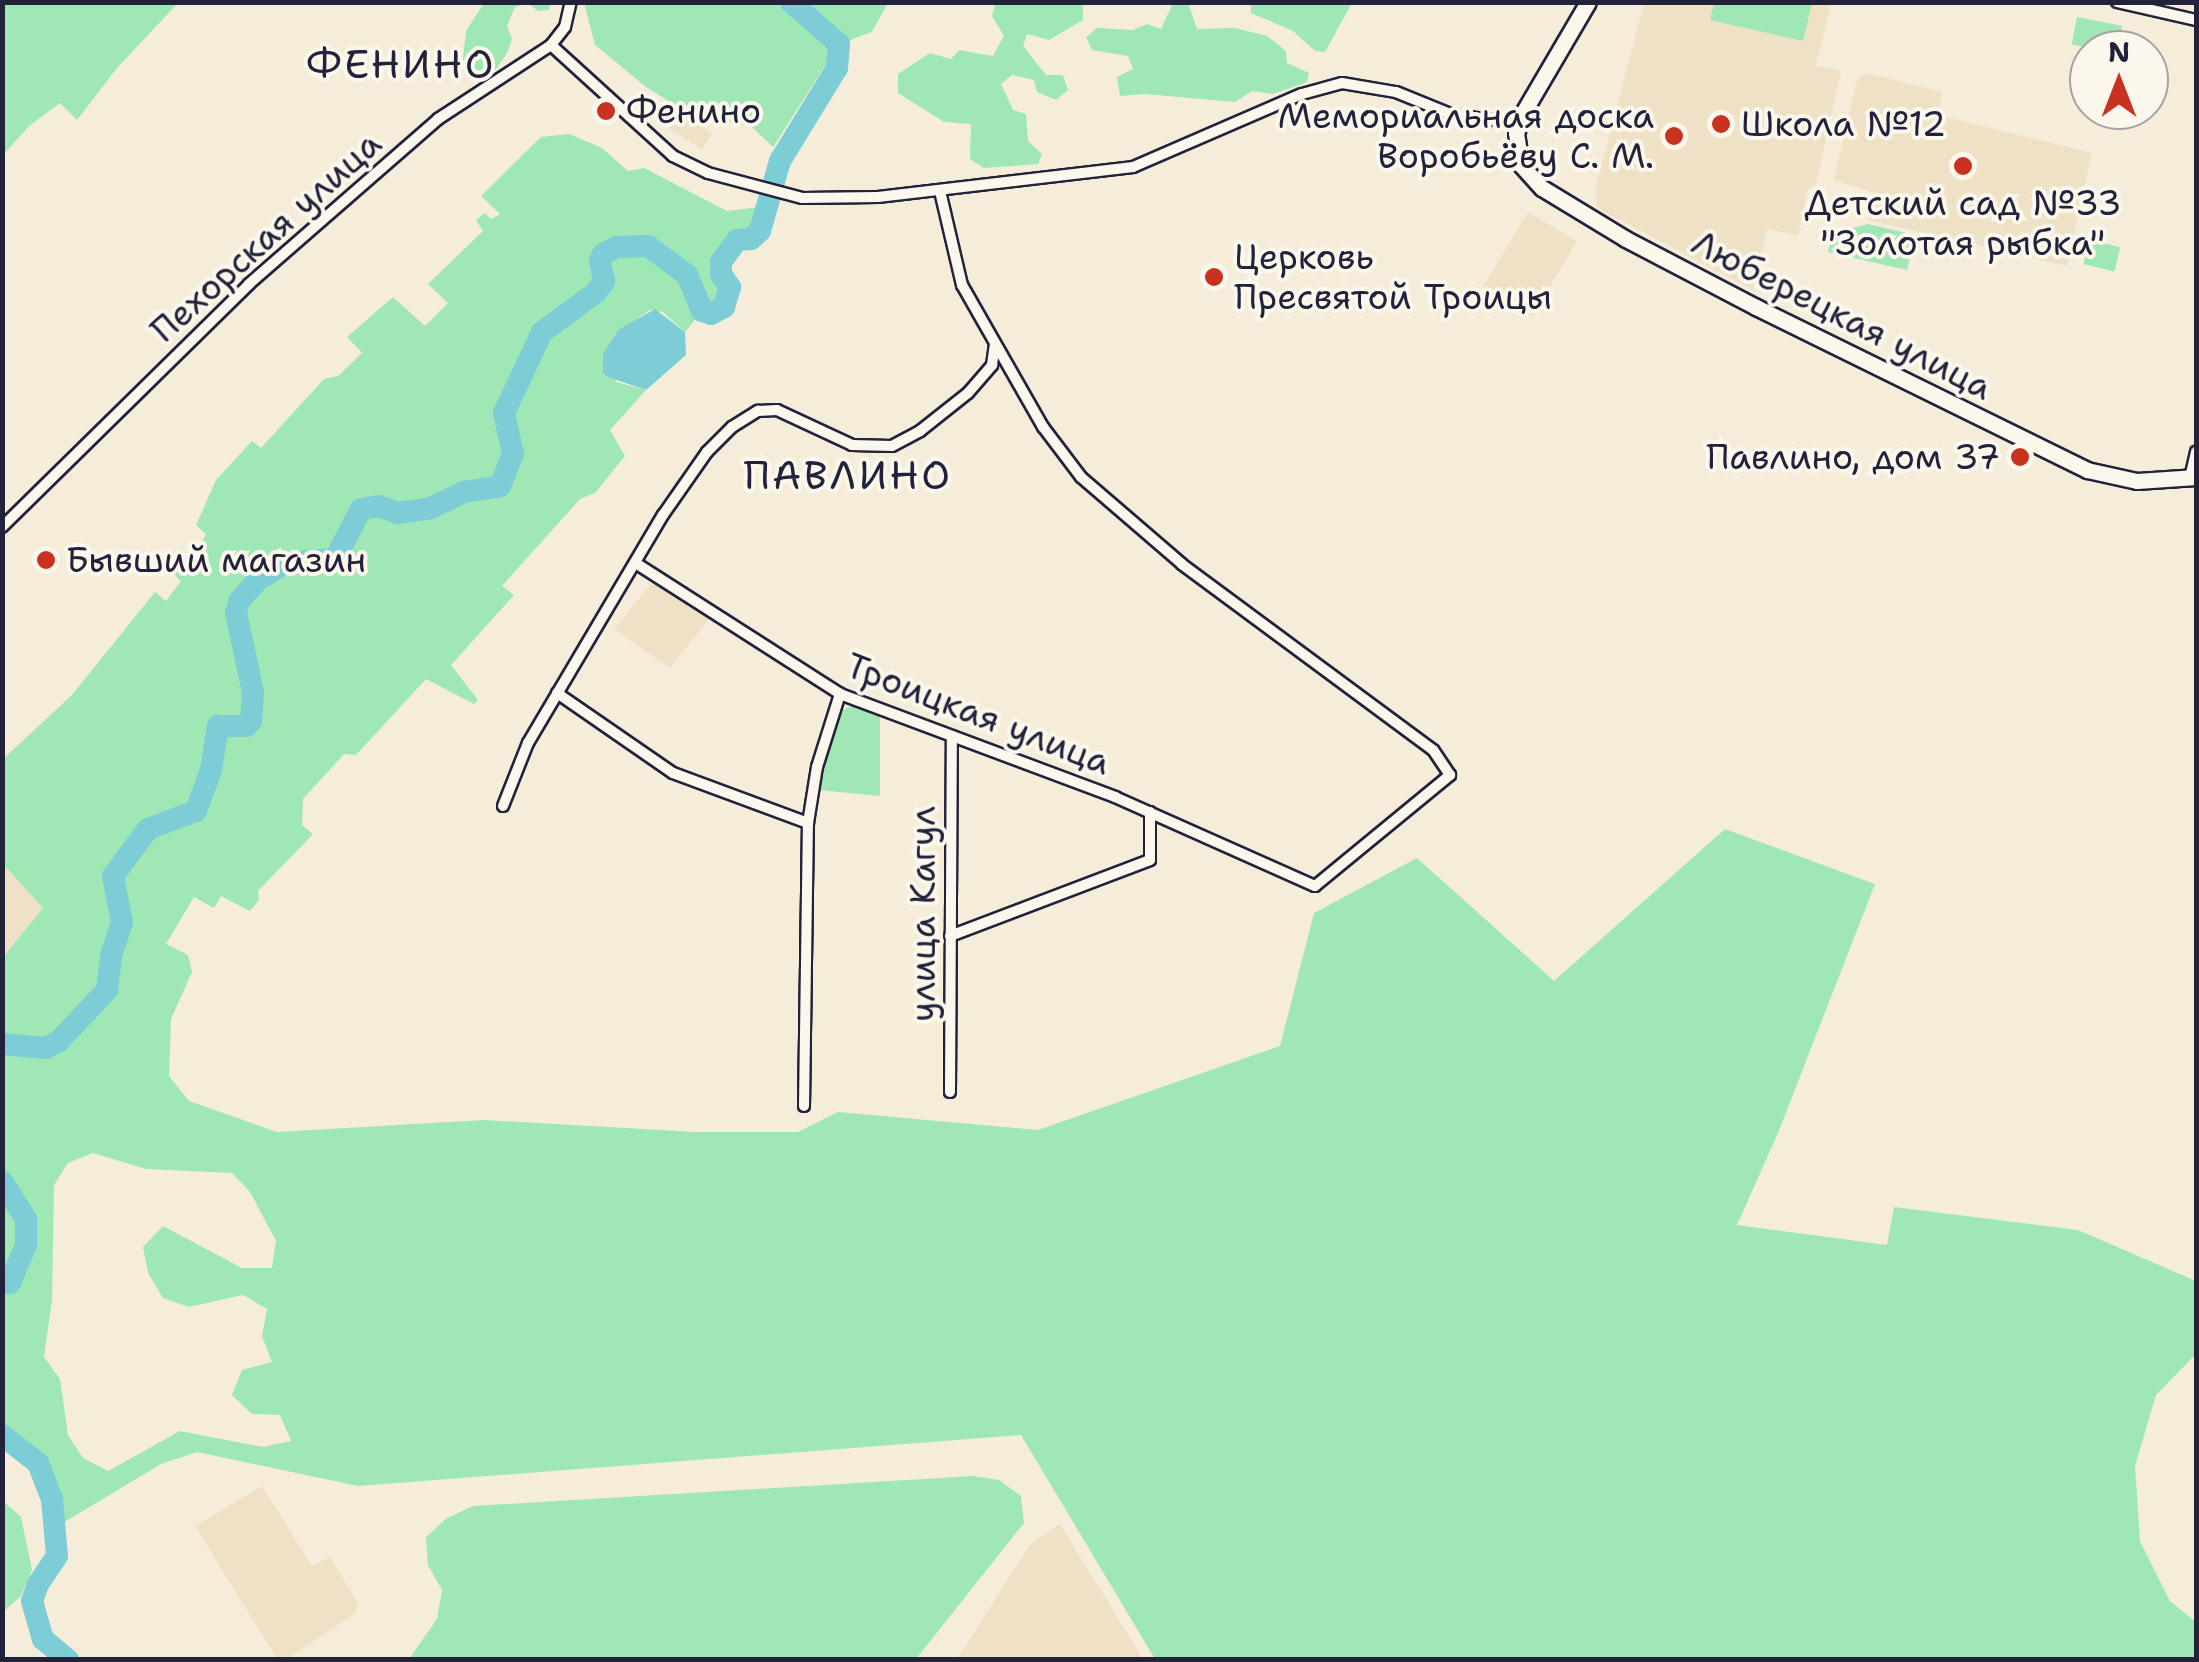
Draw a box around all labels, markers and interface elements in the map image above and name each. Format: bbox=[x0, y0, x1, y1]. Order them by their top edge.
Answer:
north arrow bbox=[2069, 30, 2169, 130]
text: N bbox=[2108, 33, 2130, 71]
district label: ФЕНИНО bbox=[306, 40, 496, 88]
place label: Фенино bbox=[626, 90, 761, 132]
place label: Мемориальная доска Воробьёву С. М. bbox=[1278, 95, 1654, 177]
marker: Фенино bbox=[595, 100, 617, 122]
place label: Школа №12 bbox=[1741, 103, 1946, 145]
marker: Школа №12 bbox=[1710, 113, 1732, 135]
street label: Пехорская улица bbox=[142, 123, 390, 351]
marker: Мемориальная доска Воробьёву С. М. bbox=[1663, 125, 1685, 147]
marker: Детский сад №33 "Золотая рыбка" bbox=[1952, 155, 1974, 177]
place label: Детский сад №33 "Золотая рыбка" bbox=[1805, 182, 2121, 264]
street label: Люберецкая улица bbox=[1685, 221, 1999, 409]
place label: Церковь Пресвятой Троицы bbox=[1234, 236, 1552, 318]
marker: Церковь Пресвятой Троицы bbox=[1203, 266, 1225, 288]
place label: Павлино, дом 37 bbox=[1706, 436, 2000, 478]
marker: Павлино, дом 37 bbox=[2009, 446, 2031, 468]
district label: ПАВЛИНО bbox=[743, 451, 953, 499]
place label: Бывший магазин bbox=[66, 539, 366, 581]
marker: Бывший магазин bbox=[35, 549, 57, 571]
street label: Троицкая улица bbox=[840, 644, 1116, 784]
street label: улица Кагул bbox=[902, 806, 944, 1022]

